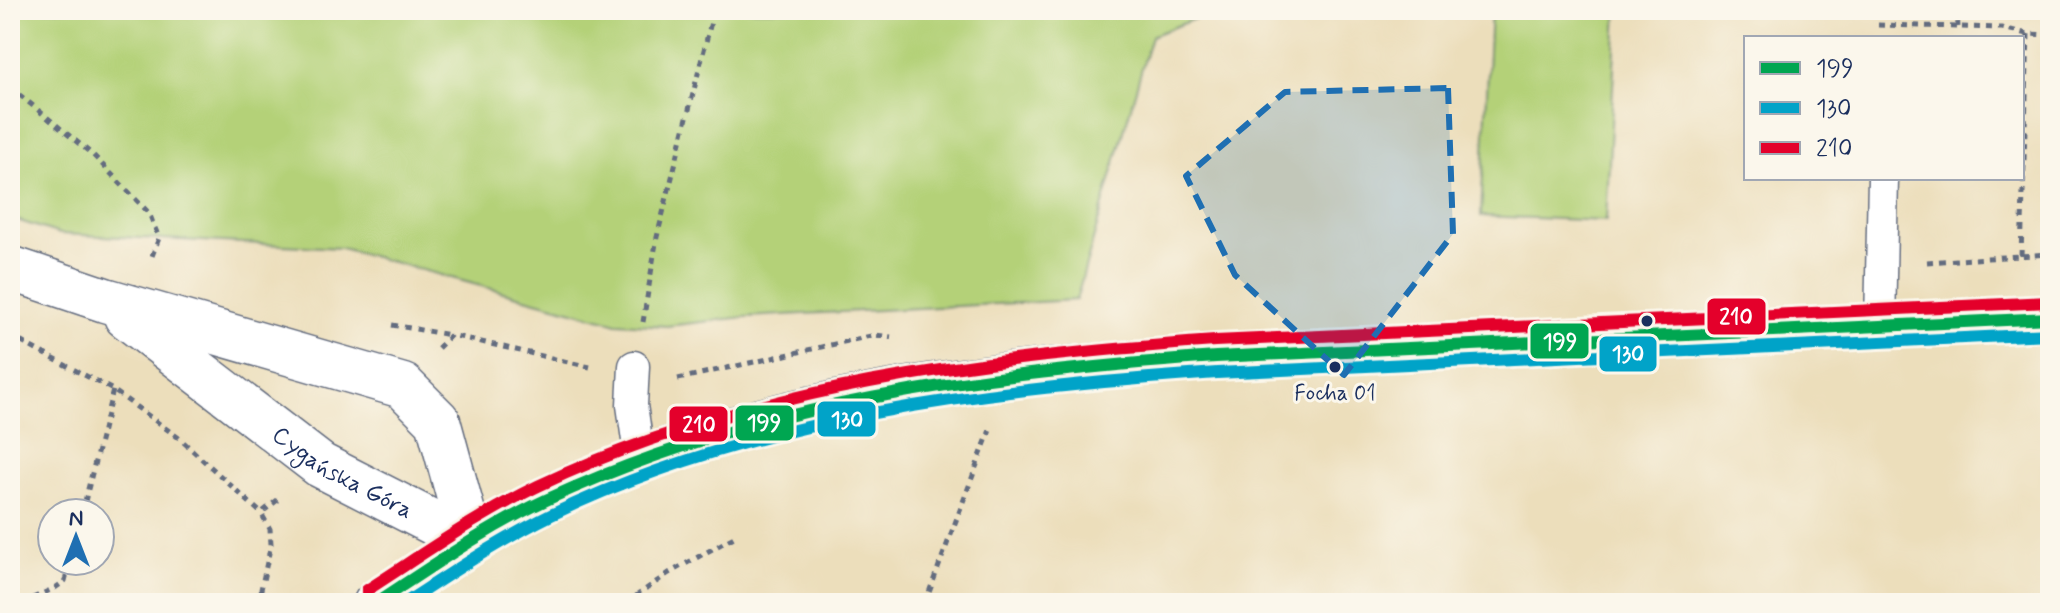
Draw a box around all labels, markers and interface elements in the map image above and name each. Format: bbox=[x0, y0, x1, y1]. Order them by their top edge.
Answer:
legend bbox=[1744, 36, 2024, 180]
text: 199 bbox=[1816, 54, 1854, 85]
text: 130 bbox=[1816, 94, 1851, 125]
text: 210 bbox=[1816, 134, 1853, 165]
line badge: 210 bbox=[1706, 297, 1767, 336]
text: 210 bbox=[1719, 304, 1753, 332]
unlabelled marker bbox=[1639, 313, 1655, 329]
line badge: 199 bbox=[1529, 322, 1590, 360]
text: 199 bbox=[1543, 329, 1577, 357]
line badge: 130 bbox=[1598, 335, 1658, 373]
text: 130 bbox=[1612, 341, 1644, 369]
marker: Focha 01 bbox=[1327, 359, 1343, 375]
place label: Focha 01 bbox=[1294, 380, 1376, 408]
line badge: 130 bbox=[816, 400, 877, 438]
line badge: 199 bbox=[734, 404, 795, 442]
line badge: 210 bbox=[668, 405, 729, 443]
text: 130 bbox=[831, 407, 863, 435]
text: 199 bbox=[747, 410, 781, 438]
text: 210 bbox=[682, 412, 716, 440]
street label: Cygańska Góra bbox=[265, 420, 418, 527]
north arrow bbox=[36, 497, 116, 577]
text: N bbox=[69, 505, 83, 533]

